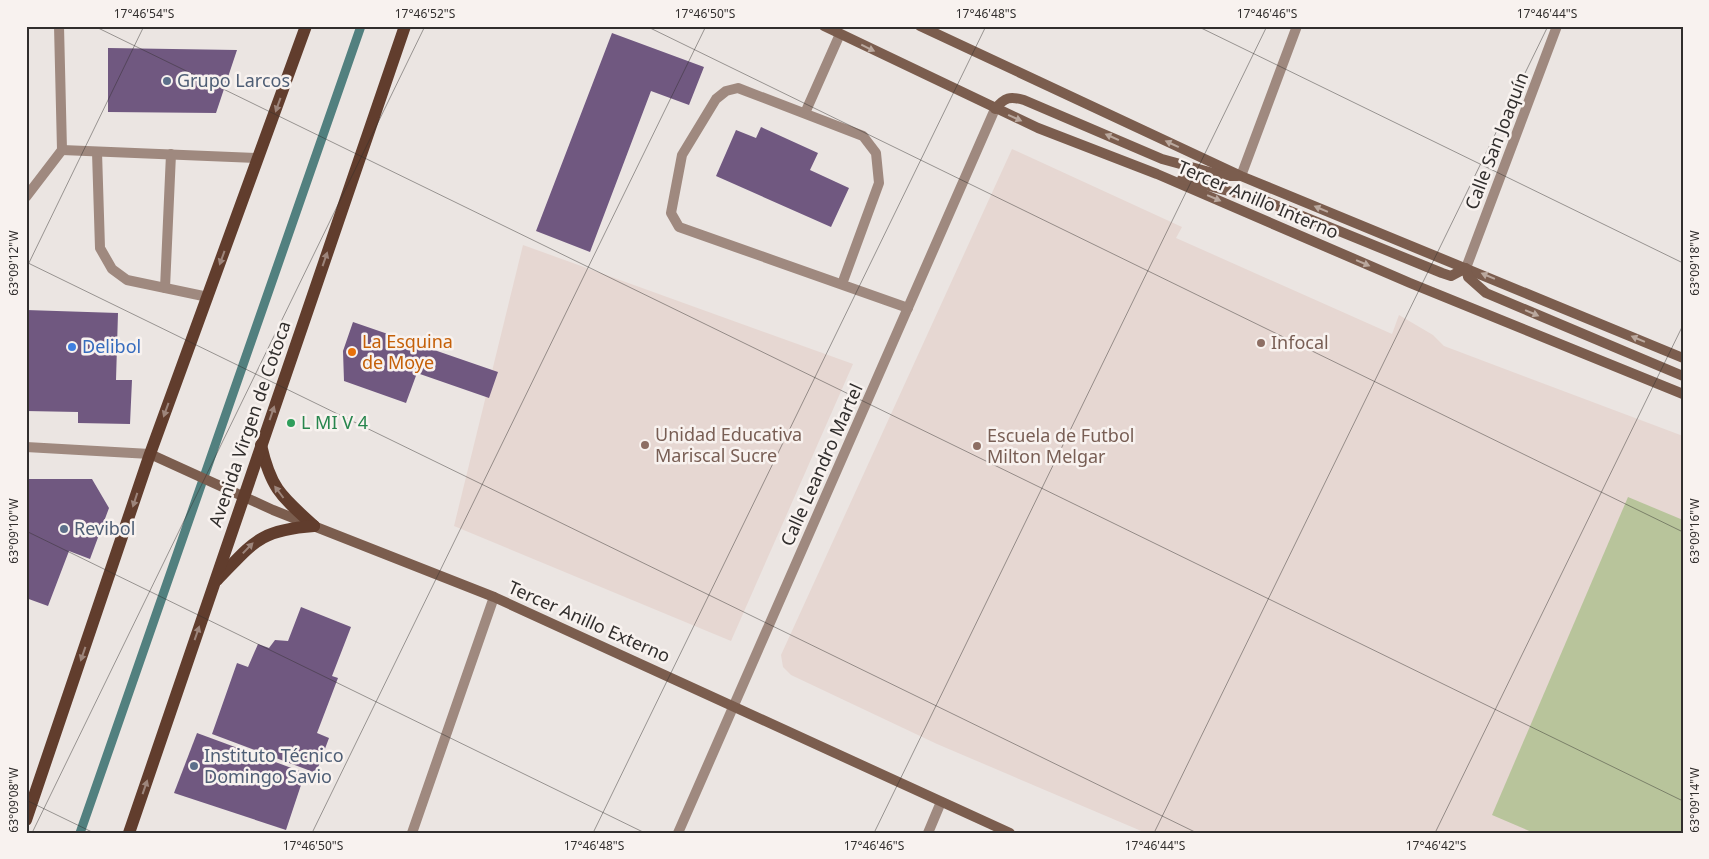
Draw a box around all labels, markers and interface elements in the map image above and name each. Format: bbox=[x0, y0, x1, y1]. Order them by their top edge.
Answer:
text: 17°46'54"S bbox=[114, 5, 175, 22]
text: 17°46'52"S bbox=[395, 5, 456, 22]
text: 17°46'50"S bbox=[675, 5, 736, 22]
text: 17°46'48"S bbox=[956, 5, 1017, 22]
text: 17°46'46"S bbox=[1237, 5, 1298, 22]
text: 17°46'44"S bbox=[1517, 5, 1578, 22]
one-way arrow bbox=[861, 44, 875, 52]
place label: Grupo Larcos bbox=[177, 68, 290, 92]
street label: Calle San Joaquín bbox=[1459, 69, 1533, 213]
marker: Grupo Larcos bbox=[161, 75, 173, 87]
one-way arrow bbox=[274, 98, 282, 113]
one-way arrow bbox=[1008, 114, 1022, 122]
one-way arrow bbox=[1105, 133, 1119, 141]
one-way arrow bbox=[1165, 140, 1179, 148]
street label: Tercer Anillo Interno bbox=[1174, 154, 1342, 244]
one-way arrow bbox=[1207, 195, 1221, 203]
one-way arrow bbox=[1313, 205, 1328, 213]
text: 63°09'12"W bbox=[5, 230, 22, 296]
text: 63°09'18"W bbox=[1686, 230, 1703, 296]
one-way arrow bbox=[218, 251, 226, 266]
one-way arrow bbox=[321, 251, 329, 266]
one-way arrow bbox=[1356, 259, 1370, 267]
one-way arrow bbox=[1481, 272, 1495, 280]
one-way arrow bbox=[1525, 309, 1539, 317]
street label: Avenida Virgen de Cotoca bbox=[202, 317, 296, 530]
place label: La Esquina de Moye bbox=[362, 329, 453, 374]
place label: Infocal bbox=[1271, 330, 1329, 354]
place label: Delibol bbox=[82, 334, 141, 358]
one-way arrow bbox=[1630, 335, 1645, 343]
marker: Infocal bbox=[1255, 337, 1267, 349]
marker: Delibol bbox=[66, 341, 78, 353]
marker: La Esquina de Moye bbox=[346, 346, 358, 358]
street label: Calle Leandro Martel bbox=[774, 380, 868, 550]
one-way arrow bbox=[162, 403, 169, 418]
one-way arrow bbox=[269, 405, 277, 420]
place label: L MI V 4 bbox=[301, 410, 368, 434]
marker: L MI V 4 bbox=[285, 417, 297, 429]
place label: Unidad Educativa Mariscal Sucre bbox=[655, 422, 802, 467]
place label: Escuela de Futbol Milton Melgar bbox=[987, 423, 1134, 468]
marker: Unidad Educativa Mariscal Sucre bbox=[639, 439, 651, 451]
marker: Escuela de Futbol Milton Melgar bbox=[971, 440, 983, 452]
one-way arrow bbox=[274, 485, 285, 498]
one-way arrow bbox=[131, 493, 139, 508]
text: 63°09'10"W bbox=[5, 498, 22, 564]
text: 63°09'16"W bbox=[1686, 498, 1703, 564]
place label: Revibol bbox=[74, 516, 135, 540]
marker: Revibol bbox=[58, 523, 70, 535]
one-way arrow bbox=[242, 543, 254, 555]
street label: Tercer Anillo Externo bbox=[505, 575, 674, 668]
one-way arrow bbox=[193, 625, 201, 640]
one-way arrow bbox=[79, 647, 87, 662]
place label: Instituto Técnico Domingo Savio bbox=[204, 743, 344, 788]
marker: Instituto Técnico Domingo Savio bbox=[188, 760, 200, 772]
text: 63°09'08"W bbox=[5, 767, 22, 833]
text: 63°09'14"W bbox=[1686, 767, 1703, 833]
one-way arrow bbox=[142, 779, 149, 794]
text: 17°46'50"S bbox=[283, 837, 344, 854]
text: 17°46'48"S bbox=[564, 837, 625, 854]
text: 17°46'46"S bbox=[844, 837, 905, 854]
text: 17°46'44"S bbox=[1125, 837, 1186, 854]
text: 17°46'42"S bbox=[1406, 837, 1467, 854]

